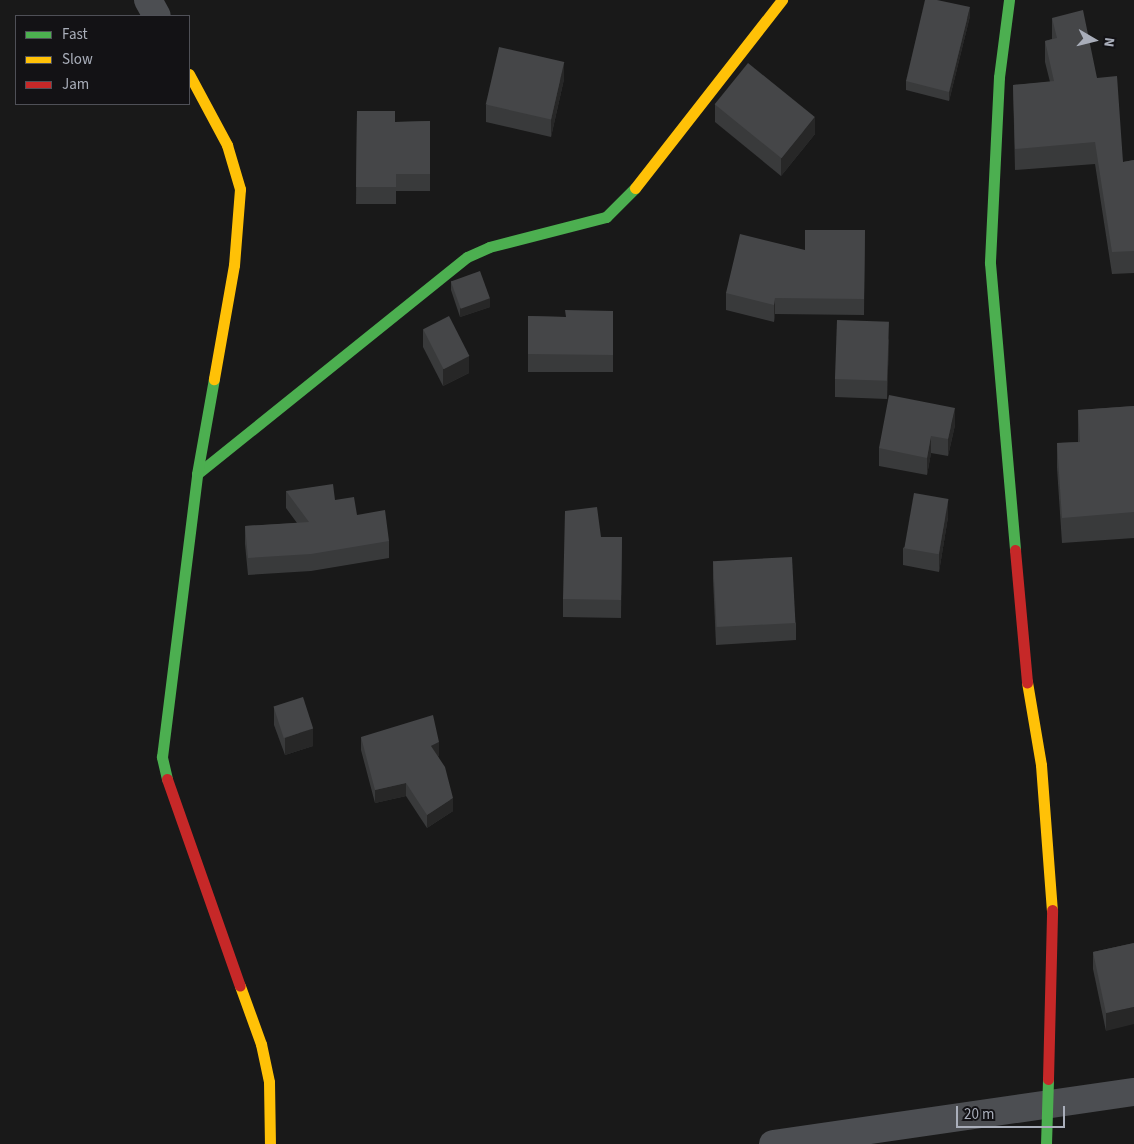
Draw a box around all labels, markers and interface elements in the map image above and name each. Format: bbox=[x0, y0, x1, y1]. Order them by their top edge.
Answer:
legend bbox=[15, 15, 190, 105]
north arrow bbox=[1069, 15, 1119, 65]
text: Fast bbox=[62, 24, 88, 45]
text: N bbox=[1098, 36, 1119, 48]
text: Slow bbox=[62, 49, 93, 70]
text: Jam bbox=[62, 74, 89, 95]
scale bar bbox=[959, 1096, 1068, 1128]
text: 20 m bbox=[964, 1104, 994, 1125]

